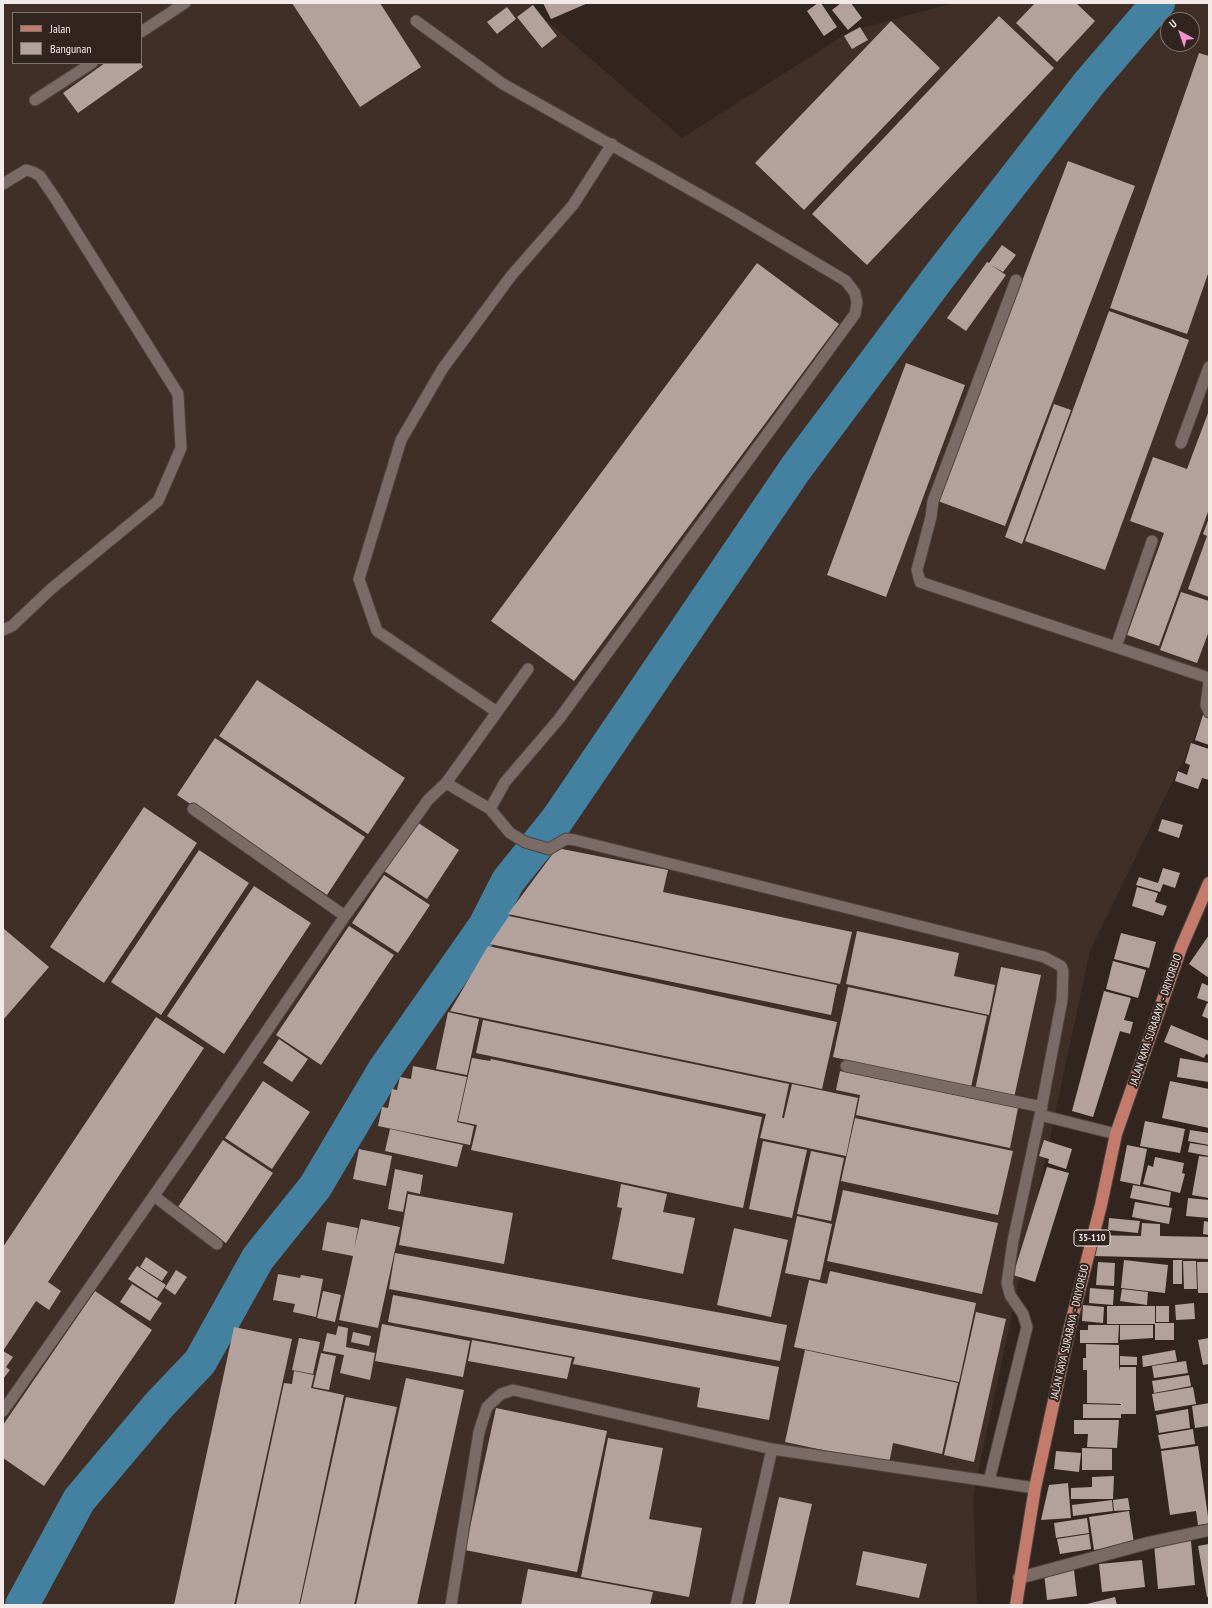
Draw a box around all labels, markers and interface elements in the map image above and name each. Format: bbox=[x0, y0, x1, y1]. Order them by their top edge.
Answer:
legend bbox=[12, 12, 142, 64]
north arrow bbox=[1160, 12, 1200, 52]
text: U bbox=[1166, 16, 1180, 31]
text: Jalan bbox=[50, 21, 71, 36]
text: Bangunan bbox=[50, 41, 91, 56]
street label: JALAN RAYA SURABAYA - DRIYOREJO bbox=[1127, 952, 1185, 1088]
road number: 35-110 bbox=[1074, 1230, 1110, 1246]
street label: JALAN RAYA SURABAYA - DRIYOREJO bbox=[1048, 1263, 1092, 1401]

